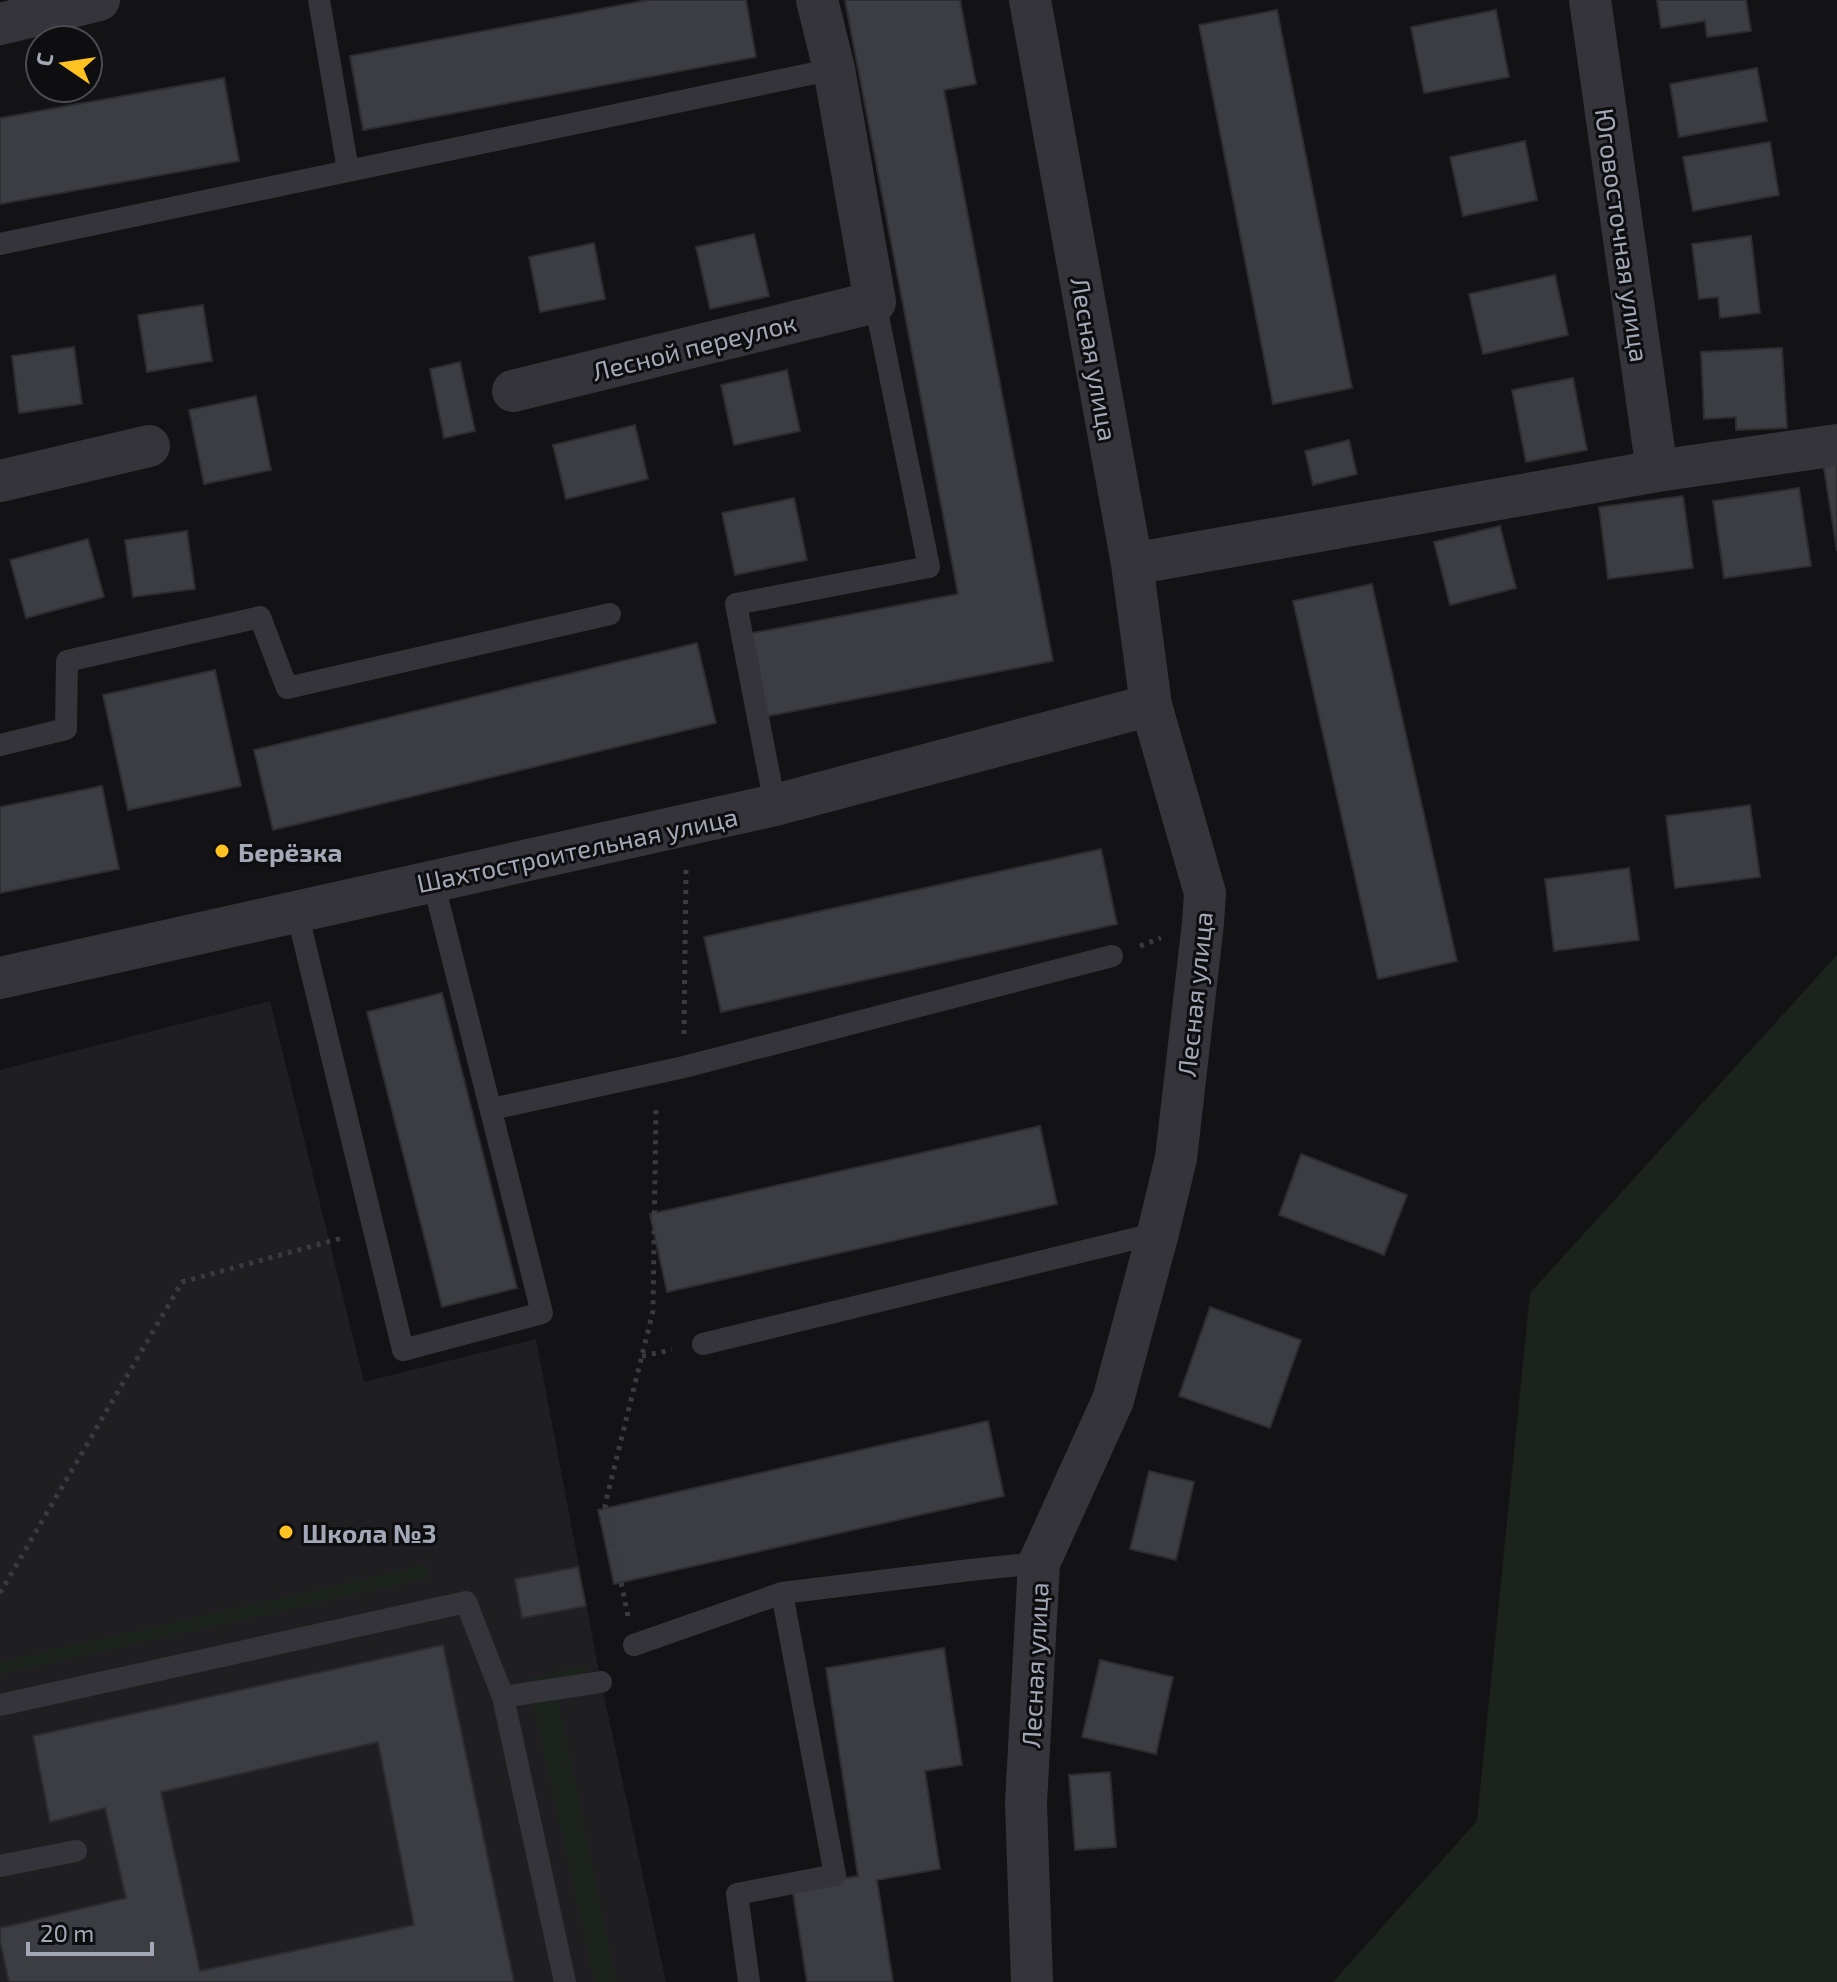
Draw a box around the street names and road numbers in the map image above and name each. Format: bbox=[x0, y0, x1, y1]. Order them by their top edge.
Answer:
street label: Юговосточная улица bbox=[1589, 106, 1656, 364]
street label: Лесная улица bbox=[1064, 275, 1125, 443]
street label: Лесной переулок bbox=[589, 306, 800, 387]
street label: Шахтостроительная улица bbox=[414, 800, 740, 899]
street label: Лесная улица bbox=[1170, 910, 1219, 1078]
street label: Лесная улица bbox=[1014, 1581, 1055, 1749]

